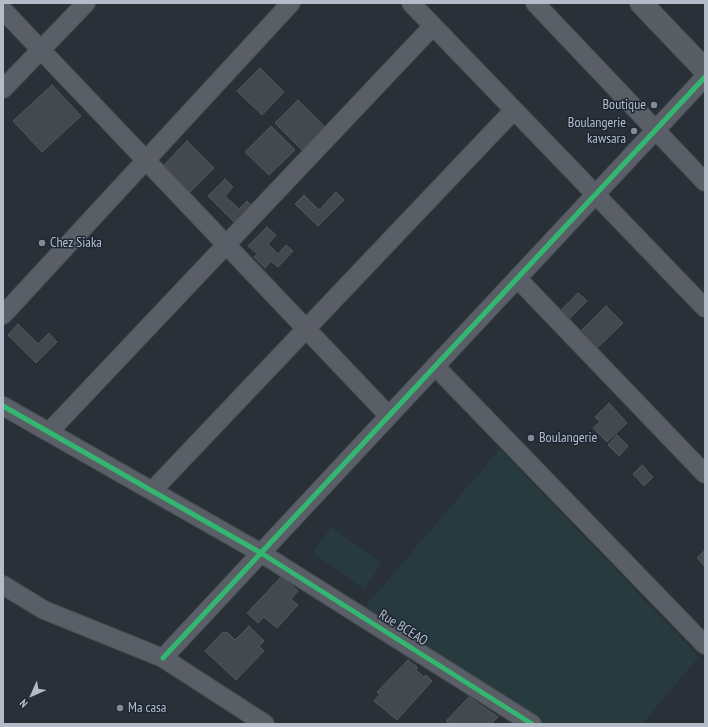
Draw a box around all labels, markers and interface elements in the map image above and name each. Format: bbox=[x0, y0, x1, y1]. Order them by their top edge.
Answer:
place label: Boutique bbox=[602, 97, 646, 113]
marker: Boutique bbox=[649, 100, 659, 110]
place label: Boulangerie kawsara bbox=[568, 115, 626, 148]
marker: Boulangerie kawsara bbox=[629, 126, 639, 136]
place label: Chez Siaka bbox=[50, 235, 102, 251]
marker: Chez Siaka bbox=[37, 238, 47, 248]
place label: Boulangerie bbox=[539, 430, 597, 446]
marker: Boulangerie bbox=[526, 433, 536, 443]
street label: Rue BCEAO bbox=[375, 606, 431, 650]
north arrow bbox=[12, 675, 52, 715]
text: N bbox=[16, 696, 31, 711]
place label: Ma casa bbox=[128, 700, 166, 716]
marker: Ma casa bbox=[115, 703, 125, 713]

